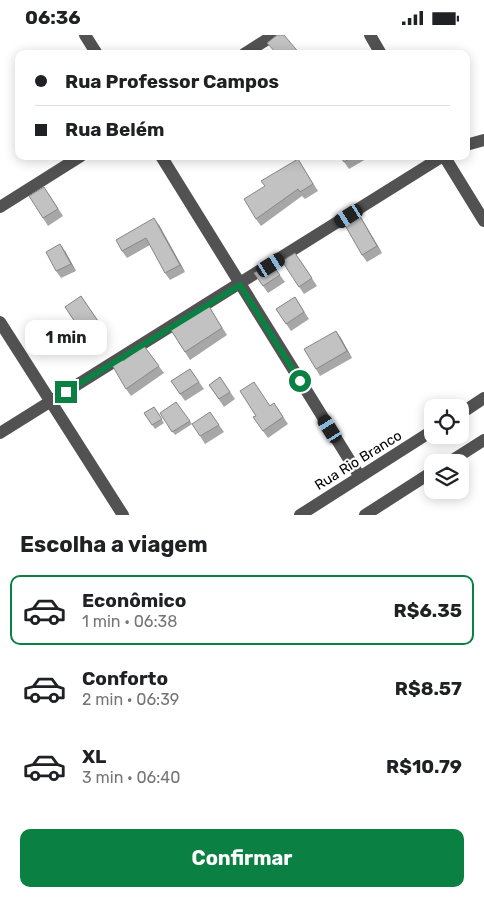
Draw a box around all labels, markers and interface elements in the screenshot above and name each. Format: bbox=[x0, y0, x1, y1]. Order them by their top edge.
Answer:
text: 06:36 bbox=[25, 6, 81, 29]
text: Rua Professor Campos bbox=[65, 70, 279, 93]
text: Rua Belém bbox=[65, 118, 164, 141]
car bbox=[332, 202, 365, 230]
car bbox=[254, 251, 287, 279]
callout: 1 min bbox=[25, 319, 107, 355]
text: 1 min bbox=[46, 328, 86, 347]
route start bbox=[289, 370, 311, 392]
route end bbox=[55, 381, 77, 403]
map controls bbox=[424, 399, 469, 499]
button: locate bbox=[424, 399, 469, 444]
car bbox=[315, 412, 344, 446]
street label: Rua Rio Branco bbox=[312, 427, 405, 494]
button: layers bbox=[424, 454, 469, 499]
text: Escolha a viagem bbox=[20, 531, 208, 558]
icon: car bbox=[22, 588, 67, 633]
text: Econômico bbox=[82, 589, 186, 612]
text: R$6.35 bbox=[394, 599, 462, 622]
text: 1 min · 06:38 bbox=[82, 612, 177, 631]
icon: car bbox=[22, 666, 67, 711]
text: Conforto bbox=[82, 667, 168, 690]
text: R$8.57 bbox=[395, 677, 462, 700]
text: 2 min · 06:39 bbox=[82, 690, 179, 709]
icon: car bbox=[22, 744, 67, 789]
text: XL bbox=[82, 745, 106, 768]
text: R$10.79 bbox=[386, 755, 462, 778]
text: 3 min · 06:40 bbox=[82, 768, 180, 787]
button: Confirmar bbox=[20, 829, 464, 887]

